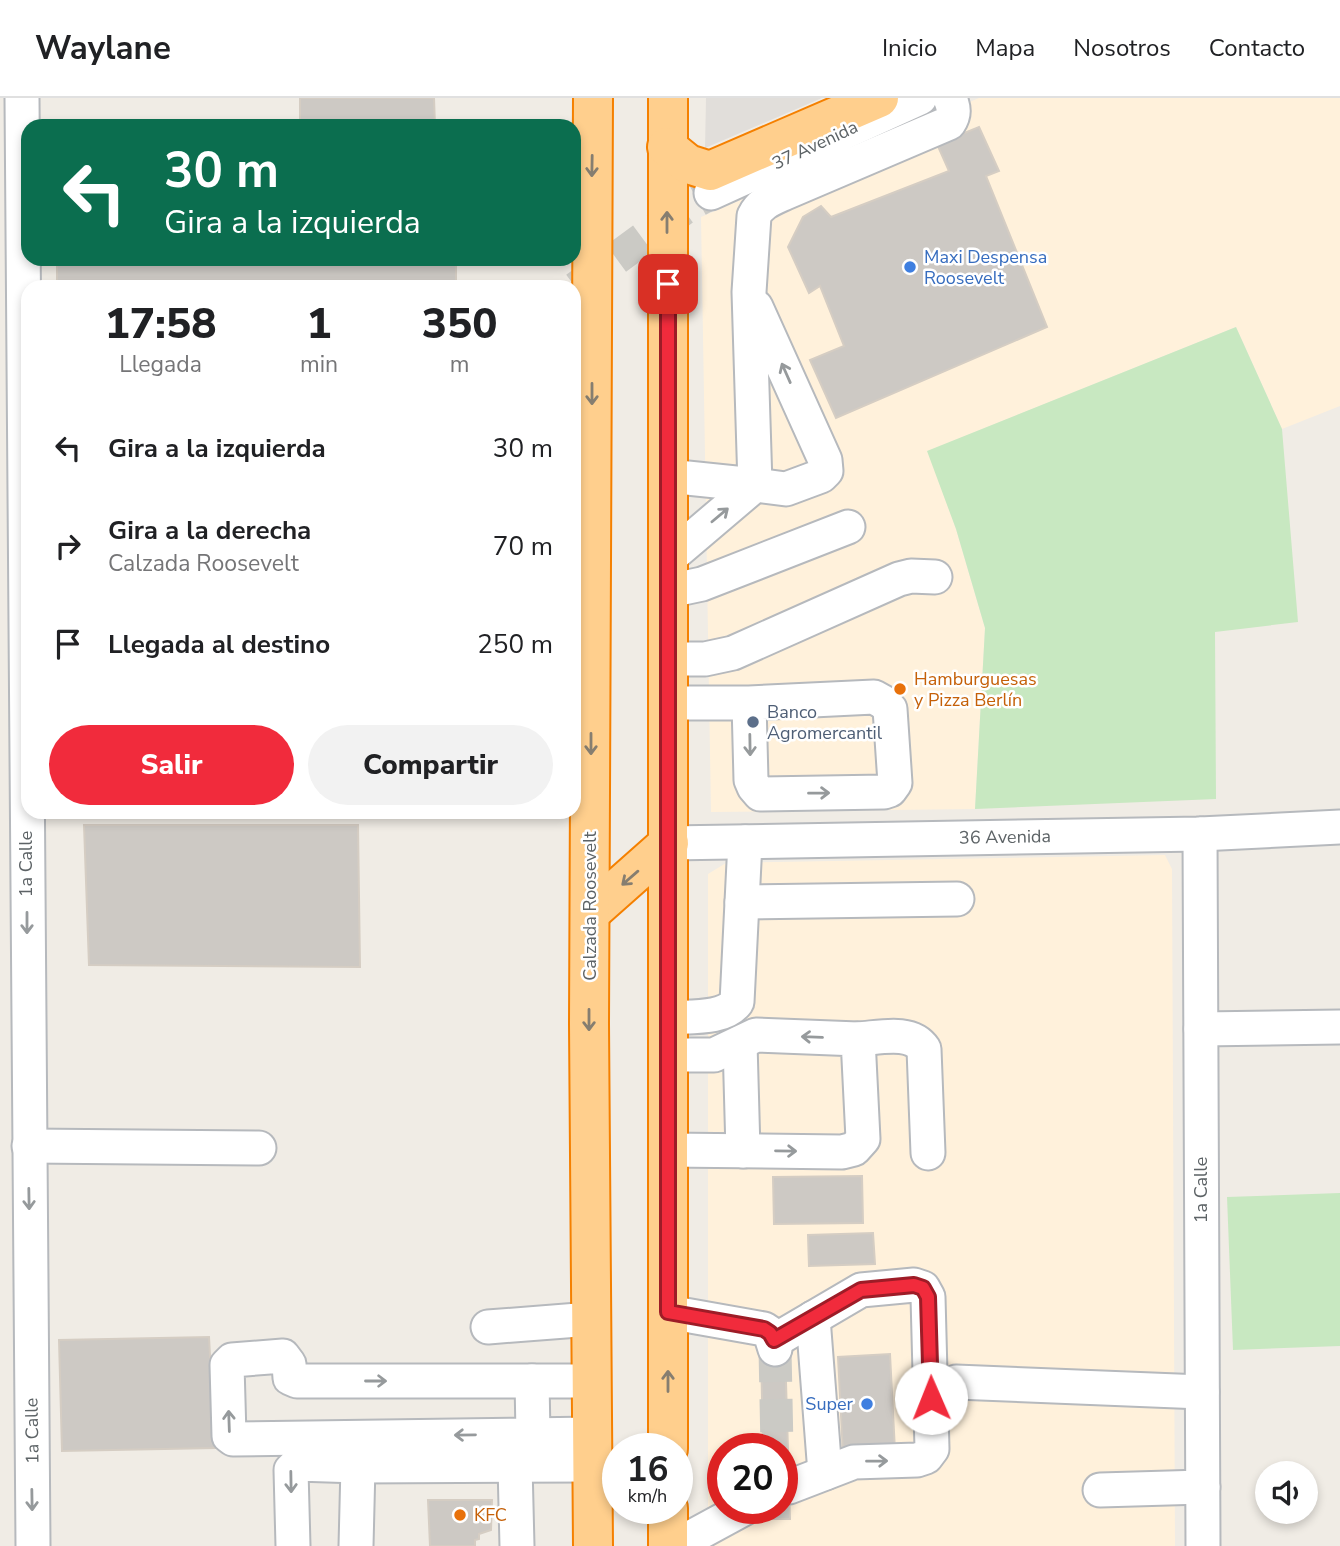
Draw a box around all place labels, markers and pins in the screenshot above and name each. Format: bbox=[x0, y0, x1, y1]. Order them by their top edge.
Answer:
place label: Maxi Despensa Roosevelt bbox=[924, 245, 1047, 290]
pin bbox=[638, 254, 698, 314]
marker: Maxi Despensa Roosevelt bbox=[902, 259, 918, 275]
place label: Hamburguesas y Pizza Berlín bbox=[914, 667, 1037, 712]
marker: Hamburguesas y Pizza Berlín bbox=[892, 681, 908, 697]
place label: Banco Agromercantil bbox=[767, 700, 883, 745]
marker: Banco Agromercantil bbox=[745, 714, 761, 730]
place label: Super bbox=[805, 1392, 854, 1416]
marker: Super bbox=[859, 1396, 875, 1412]
place label: KFC bbox=[474, 1503, 507, 1527]
marker: KFC bbox=[452, 1507, 468, 1523]

